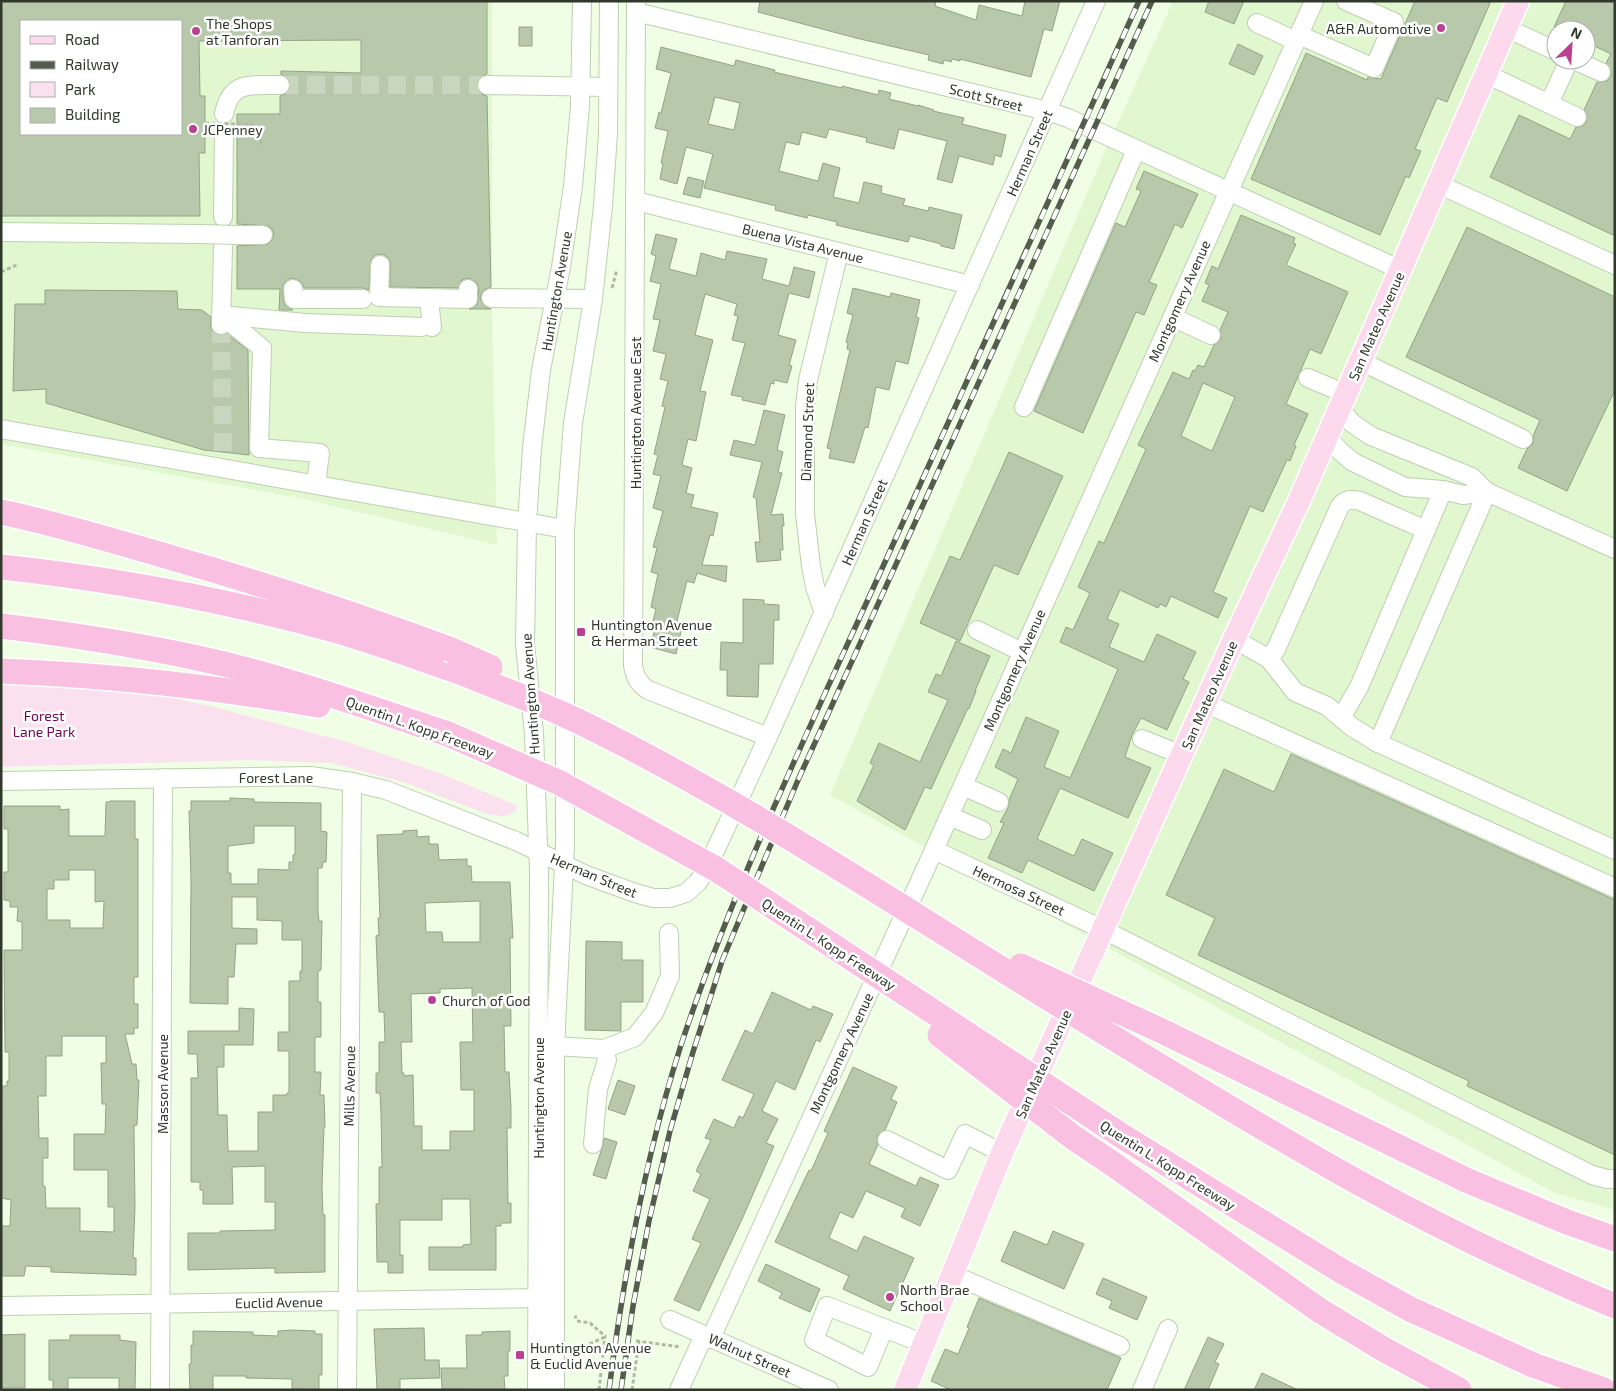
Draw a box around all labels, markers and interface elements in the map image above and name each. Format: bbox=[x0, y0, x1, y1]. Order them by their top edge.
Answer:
place label: The Shops at Tanforan bbox=[206, 15, 279, 48]
legend bbox=[20, 20, 182, 135]
place label: A&R Automotive bbox=[1326, 20, 1431, 37]
north arrow bbox=[1546, 20, 1596, 70]
marker: A&R Automotive bbox=[1435, 22, 1447, 34]
text: N bbox=[1569, 23, 1585, 43]
marker: The Shops at Tanforan bbox=[190, 25, 202, 37]
text: Road bbox=[65, 30, 100, 48]
text: Railway bbox=[65, 55, 119, 73]
text: Park bbox=[65, 80, 96, 98]
street label: Scott Street bbox=[947, 80, 1025, 114]
text: Building bbox=[65, 105, 121, 123]
street label: Herman Street bbox=[1002, 107, 1056, 199]
place label: JCPenney bbox=[203, 121, 263, 138]
marker: JCPenney bbox=[187, 123, 199, 135]
street label: Buena Vista Avenue bbox=[740, 220, 866, 266]
street label: Huntington Avenue bbox=[537, 230, 575, 352]
street label: Montgomery Avenue bbox=[1144, 237, 1214, 365]
street label: San Mateo Avenue bbox=[1344, 269, 1408, 383]
street label: Huntington Avenue East bbox=[627, 337, 644, 489]
street label: Diamond Street bbox=[797, 382, 817, 482]
street label: Herman Street bbox=[837, 476, 891, 568]
street label: Montgomery Avenue bbox=[979, 606, 1049, 734]
place label: Huntington Avenue & Herman Street bbox=[591, 616, 712, 649]
marker: Huntington Avenue & Herman Street bbox=[575, 626, 587, 638]
street label: Huntington Avenue bbox=[517, 633, 543, 755]
street label: San Mateo Avenue bbox=[1177, 638, 1241, 752]
street label: Quentin L. Kopp Freeway bbox=[344, 692, 497, 762]
park label: Forest Lane Park bbox=[13, 707, 75, 740]
street label: Forest Lane bbox=[239, 769, 313, 786]
street label: Herman Street bbox=[548, 849, 640, 901]
street label: Hermosa Street bbox=[970, 861, 1068, 919]
street label: Quentin L. Kopp Freeway bbox=[759, 894, 900, 994]
street label: Montgomery Avenue bbox=[805, 990, 877, 1116]
place label: Church of God bbox=[442, 992, 531, 1009]
marker: Church of God bbox=[426, 994, 438, 1006]
street label: San Mateo Avenue bbox=[1011, 1007, 1075, 1121]
street label: Masson Avenue bbox=[154, 1034, 171, 1134]
street label: Huntington Avenue bbox=[530, 1037, 547, 1159]
street label: Mills Avenue bbox=[340, 1045, 358, 1127]
street label: Quentin L. Kopp Freeway bbox=[1097, 1116, 1239, 1214]
place label: North Brae School bbox=[900, 1281, 970, 1314]
marker: North Brae School bbox=[884, 1291, 896, 1303]
street label: Euclid Avenue bbox=[235, 1293, 323, 1311]
street label: Walnut Street bbox=[706, 1329, 794, 1381]
place label: Huntington Avenue & Euclid Avenue bbox=[530, 1339, 651, 1372]
marker: Huntington Avenue & Euclid Avenue bbox=[514, 1349, 526, 1361]

